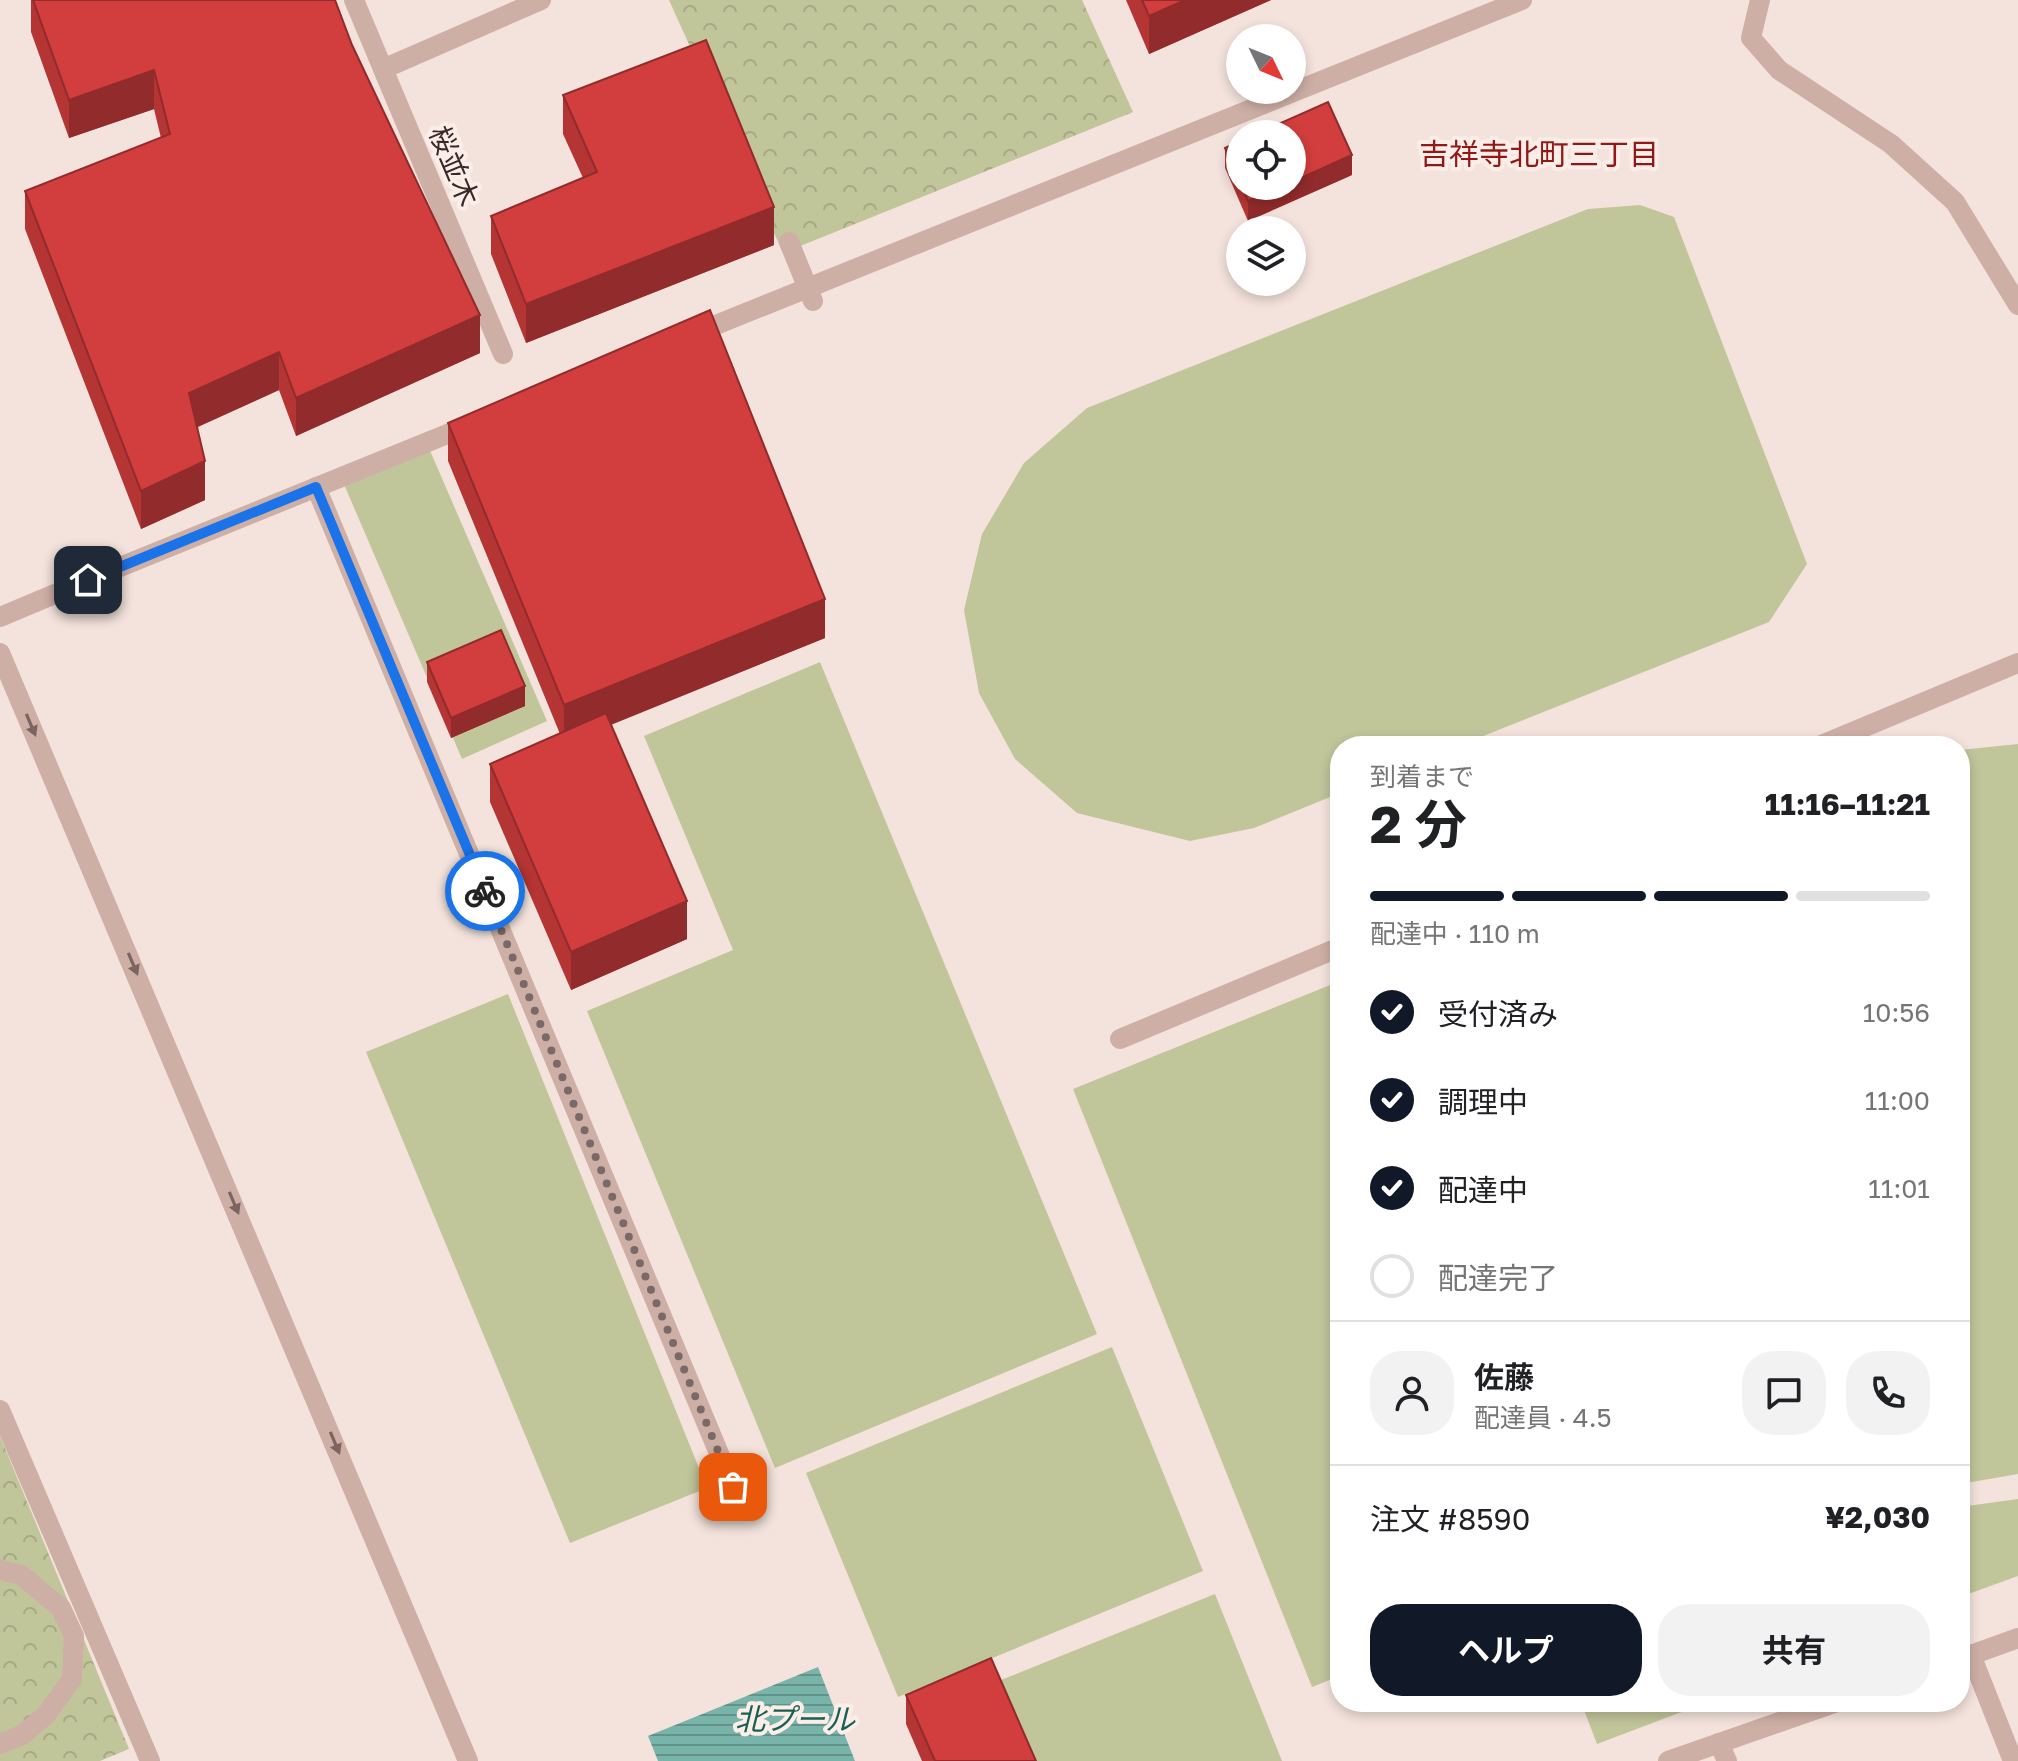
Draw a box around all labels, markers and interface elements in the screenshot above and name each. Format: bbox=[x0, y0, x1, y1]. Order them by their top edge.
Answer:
north arrow bbox=[1226, 24, 1306, 104]
map controls bbox=[1226, 24, 1306, 296]
button: locate bbox=[1226, 120, 1306, 200]
street label: 桜並木 bbox=[423, 121, 486, 211]
district label: 吉祥寺北町三丁目 bbox=[1419, 136, 1659, 172]
button: layers bbox=[1226, 216, 1306, 296]
pin bbox=[54, 546, 122, 614]
icon: home bbox=[66, 558, 110, 602]
one-way arrow bbox=[24, 713, 37, 737]
text: 到着まで bbox=[1370, 761, 1474, 792]
text: 11:16–11:21 bbox=[1765, 786, 1930, 822]
text: 2 分 bbox=[1370, 792, 1467, 854]
courier bbox=[445, 851, 525, 931]
icon: bike bbox=[463, 869, 507, 913]
text: 配達中 · 110 m bbox=[1370, 918, 1540, 949]
one-way arrow bbox=[127, 952, 140, 976]
icon: check bbox=[1370, 990, 1414, 1034]
text: 受付済み bbox=[1438, 996, 1558, 1032]
text: 10:56 bbox=[1863, 997, 1930, 1028]
icon: check bbox=[1370, 1078, 1414, 1122]
text: 調理中 bbox=[1438, 1084, 1528, 1120]
text: 11:00 bbox=[1865, 1085, 1930, 1116]
icon: check bbox=[1370, 1166, 1414, 1210]
text: 配達中 bbox=[1438, 1172, 1528, 1208]
text: 11:01 bbox=[1868, 1173, 1930, 1204]
one-way arrow bbox=[228, 1191, 241, 1215]
text: 配達完了 bbox=[1438, 1260, 1558, 1296]
button: person bbox=[1370, 1351, 1454, 1435]
button: chat bbox=[1742, 1351, 1826, 1435]
button: phone bbox=[1846, 1351, 1930, 1435]
text: 佐藤 bbox=[1474, 1359, 1534, 1395]
text: 配達員 · 4.5 bbox=[1474, 1402, 1612, 1433]
one-way arrow bbox=[329, 1431, 342, 1455]
pin bbox=[699, 1453, 767, 1521]
icon: bag bbox=[711, 1465, 755, 1509]
text: ¥2,030 bbox=[1825, 1499, 1930, 1535]
text: 注文 #8590 bbox=[1370, 1501, 1530, 1537]
button: ヘルプ bbox=[1370, 1604, 1642, 1696]
button: 共有 bbox=[1658, 1604, 1930, 1696]
water label: 北プール bbox=[735, 1701, 856, 1737]

